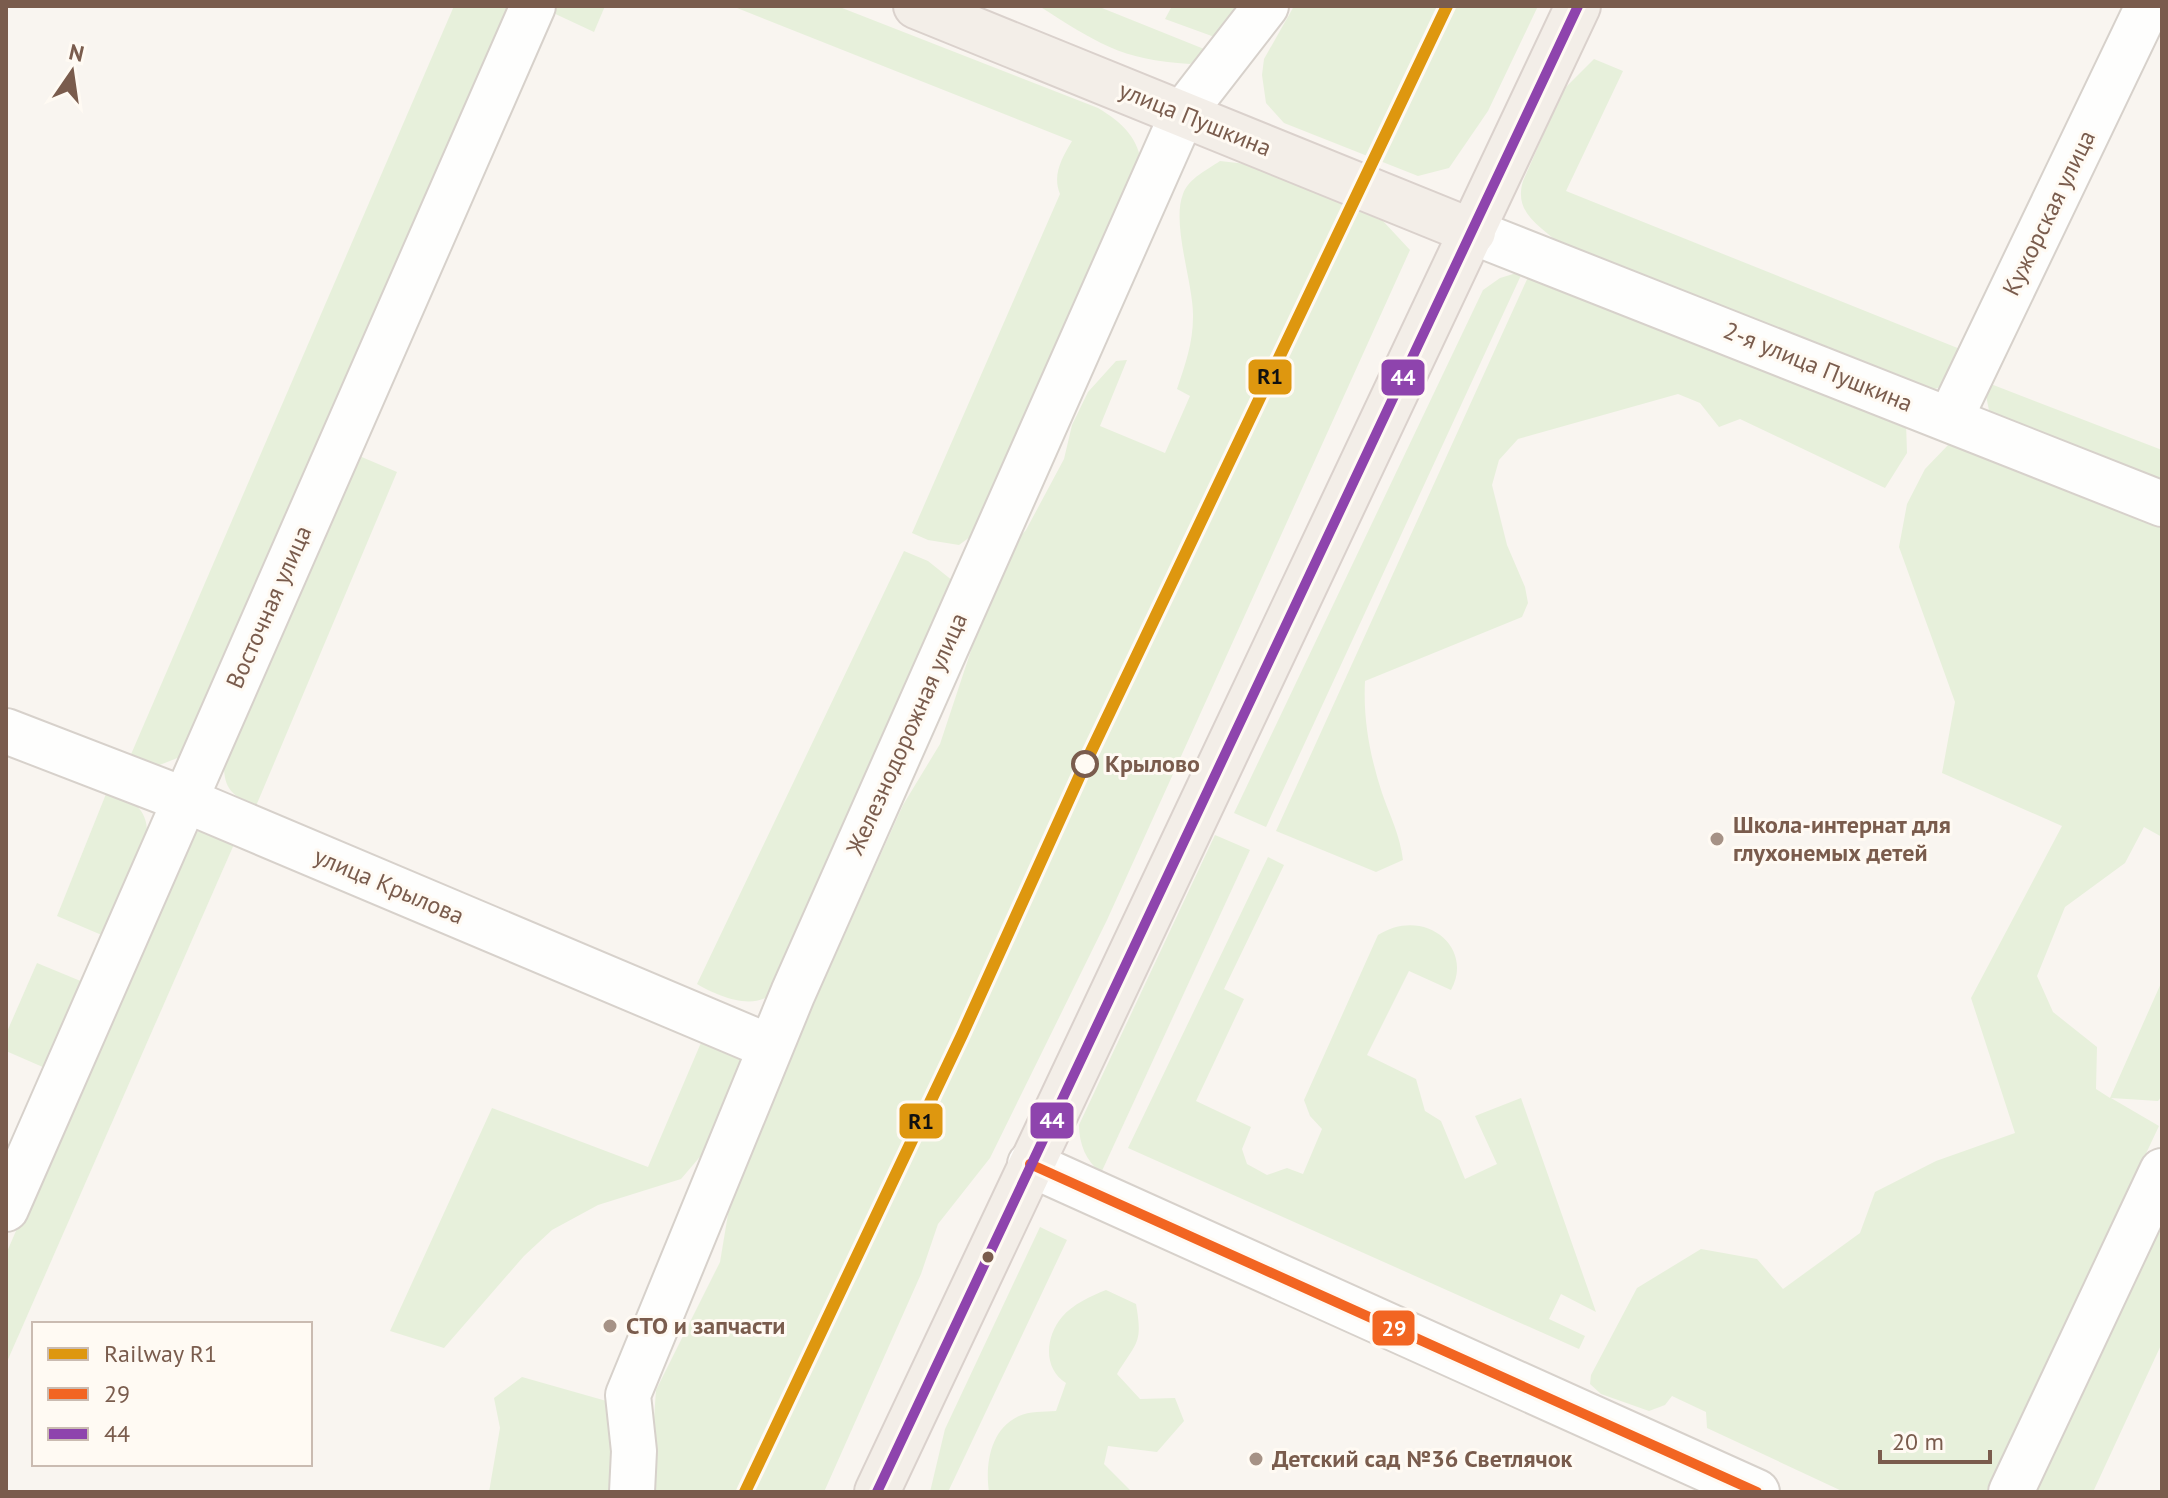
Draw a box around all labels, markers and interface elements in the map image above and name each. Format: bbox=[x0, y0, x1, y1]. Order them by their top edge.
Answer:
north arrow bbox=[32, 32, 112, 112]
text: N bbox=[66, 37, 87, 68]
street label: улица Пушкина bbox=[1114, 74, 1276, 163]
street label: Кужорская улица bbox=[1995, 125, 2102, 301]
street label: 2-я улица Пушкина bbox=[1719, 314, 1917, 419]
line badge: R1 bbox=[1247, 358, 1293, 396]
line badge: 44 bbox=[1380, 358, 1426, 397]
text: R1 bbox=[1257, 362, 1283, 390]
text: 44 bbox=[1391, 363, 1416, 391]
street label: Восточная улица bbox=[219, 521, 318, 693]
street label: Железнодорожная улица bbox=[839, 608, 974, 861]
place label: Крылово bbox=[1105, 748, 1200, 779]
marker: Крылово bbox=[1072, 751, 1098, 777]
place label: Школа-интернат для глухонемых детей bbox=[1733, 809, 1951, 868]
marker: Школа-интернат для глухонемых детей bbox=[1708, 830, 1726, 848]
street label: улица Крылова bbox=[310, 840, 469, 931]
line badge: 44 bbox=[1029, 1101, 1075, 1140]
line badge: R1 bbox=[898, 1102, 944, 1140]
text: 44 bbox=[1040, 1106, 1065, 1134]
text: R1 bbox=[908, 1107, 934, 1135]
unlabelled marker bbox=[980, 1249, 996, 1265]
line badge: 29 bbox=[1371, 1309, 1416, 1347]
place label: СТО и запчасти bbox=[626, 1310, 785, 1341]
text: 29 bbox=[1382, 1314, 1406, 1342]
marker: СТО и запчасти bbox=[601, 1317, 619, 1335]
legend bbox=[32, 1322, 312, 1466]
text: Railway R1 bbox=[104, 1338, 217, 1369]
text: 29 bbox=[104, 1378, 130, 1409]
scale bar bbox=[1880, 1414, 1990, 1464]
text: 44 bbox=[104, 1418, 130, 1449]
text: 20 m bbox=[1892, 1426, 1944, 1457]
place label: Детский сад №36 Светлячок bbox=[1272, 1443, 1573, 1474]
marker: Детский сад №36 Светлячок bbox=[1247, 1450, 1265, 1468]

